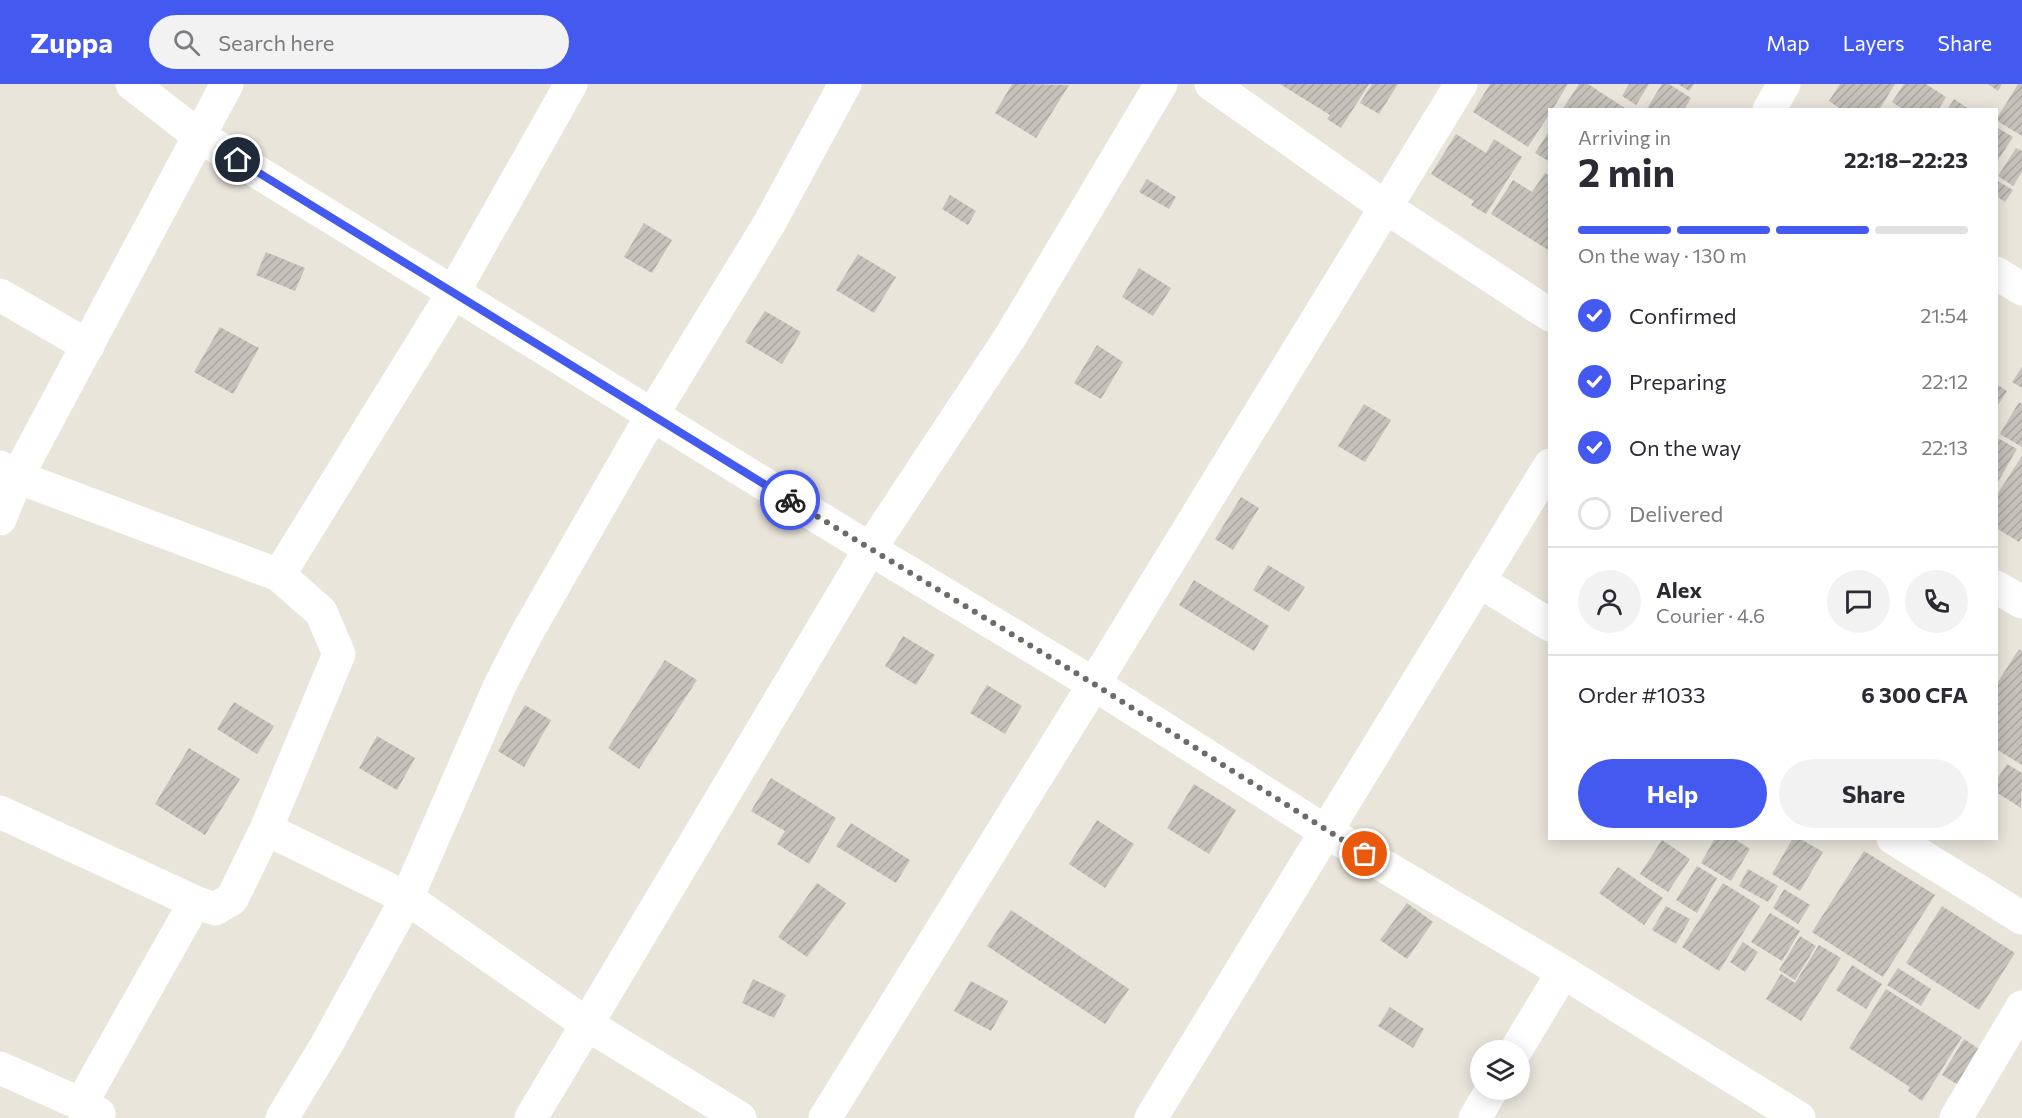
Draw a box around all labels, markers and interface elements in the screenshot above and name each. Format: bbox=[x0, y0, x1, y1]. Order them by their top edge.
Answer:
search box bbox=[149, 15, 569, 69]
text: Zuppa bbox=[30, 25, 113, 59]
icon: search bbox=[170, 26, 203, 59]
text: Search here bbox=[218, 29, 334, 56]
text: Map bbox=[1766, 30, 1810, 55]
text: Layers bbox=[1843, 30, 1905, 55]
text: Share bbox=[1938, 30, 1992, 55]
text: Arriving in bbox=[1578, 125, 1671, 149]
pin bbox=[212, 134, 263, 185]
icon: home bbox=[221, 143, 254, 176]
text: 22:18–22:23 bbox=[1844, 146, 1968, 173]
text: 2 min bbox=[1578, 147, 1675, 195]
text: On the way · 130 m bbox=[1578, 243, 1747, 267]
icon: check bbox=[1578, 299, 1611, 332]
text: Confirmed bbox=[1629, 302, 1736, 329]
text: 21:54 bbox=[1920, 303, 1968, 327]
icon: check bbox=[1578, 365, 1611, 398]
text: Preparing bbox=[1629, 368, 1726, 395]
text: 22:12 bbox=[1921, 369, 1968, 393]
icon: check bbox=[1578, 431, 1611, 464]
text: On the way bbox=[1629, 434, 1741, 461]
text: 22:13 bbox=[1921, 435, 1968, 459]
courier bbox=[760, 470, 820, 530]
icon: bike bbox=[774, 484, 807, 517]
text: Delivered bbox=[1629, 500, 1723, 527]
button: person bbox=[1578, 570, 1641, 633]
button: chat bbox=[1827, 570, 1890, 633]
button: phone bbox=[1905, 570, 1968, 633]
text: Alex bbox=[1656, 576, 1702, 603]
text: Courier · 4.6 bbox=[1656, 603, 1765, 627]
text: Order #1033 bbox=[1578, 681, 1705, 708]
text: 6 300 CFA bbox=[1861, 681, 1968, 708]
button: Help bbox=[1578, 759, 1767, 828]
button: Share bbox=[1779, 759, 1968, 828]
pin bbox=[1339, 828, 1390, 879]
icon: bag bbox=[1348, 837, 1381, 870]
map controls bbox=[1470, 1040, 1530, 1100]
button: layers bbox=[1470, 1040, 1530, 1100]

